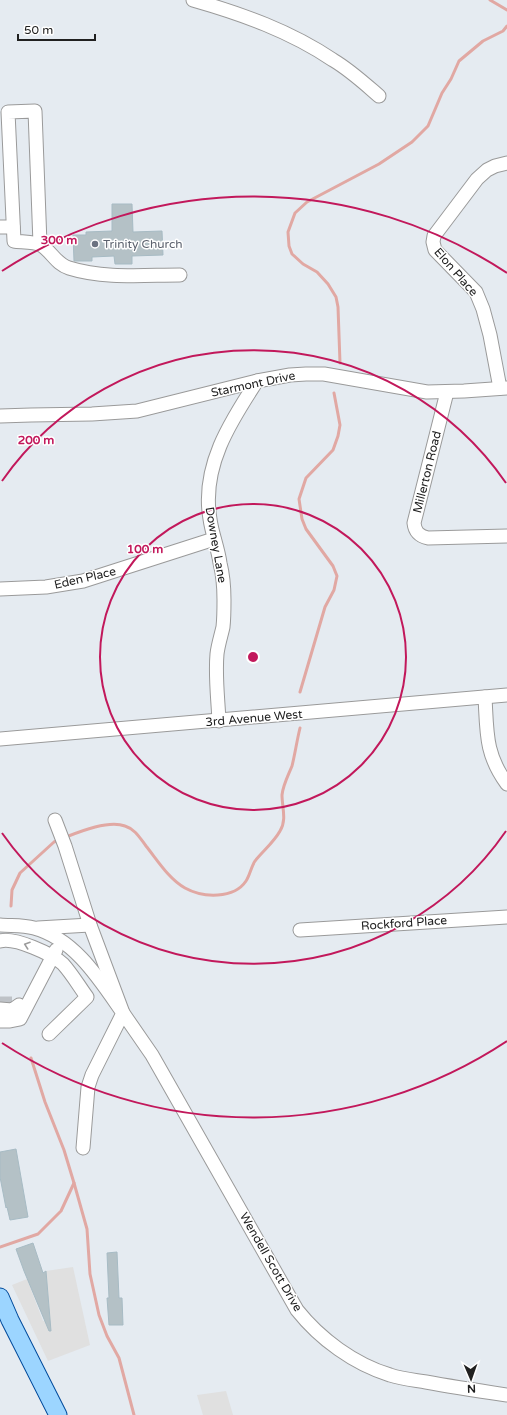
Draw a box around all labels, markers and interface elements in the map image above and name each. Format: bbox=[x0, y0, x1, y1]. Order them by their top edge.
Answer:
scale bar bbox=[18, 16, 95, 42]
text: 50 m bbox=[24, 23, 53, 37]
text: 300 m bbox=[41, 233, 77, 247]
place label: Trinity Church bbox=[103, 237, 183, 251]
marker: Trinity Church bbox=[90, 239, 100, 249]
street label: Elon Place bbox=[431, 245, 481, 299]
street label: Starmont Drive bbox=[210, 368, 297, 400]
street label: Millerton Road bbox=[410, 429, 444, 515]
text: 200 m bbox=[18, 433, 54, 447]
street label: Downey Lane bbox=[202, 506, 230, 584]
text: 100 m bbox=[127, 542, 163, 556]
street label: Eden Place bbox=[53, 564, 118, 592]
centre of rings bbox=[246, 650, 260, 664]
street label: 3rd Avenue West bbox=[205, 707, 304, 729]
street label: Rockford Place bbox=[360, 913, 448, 933]
one-way arrow bbox=[24, 942, 31, 950]
street label: Wendell Scott Drive bbox=[237, 1210, 305, 1314]
north arrow bbox=[451, 1359, 491, 1399]
text: N bbox=[467, 1382, 476, 1395]

